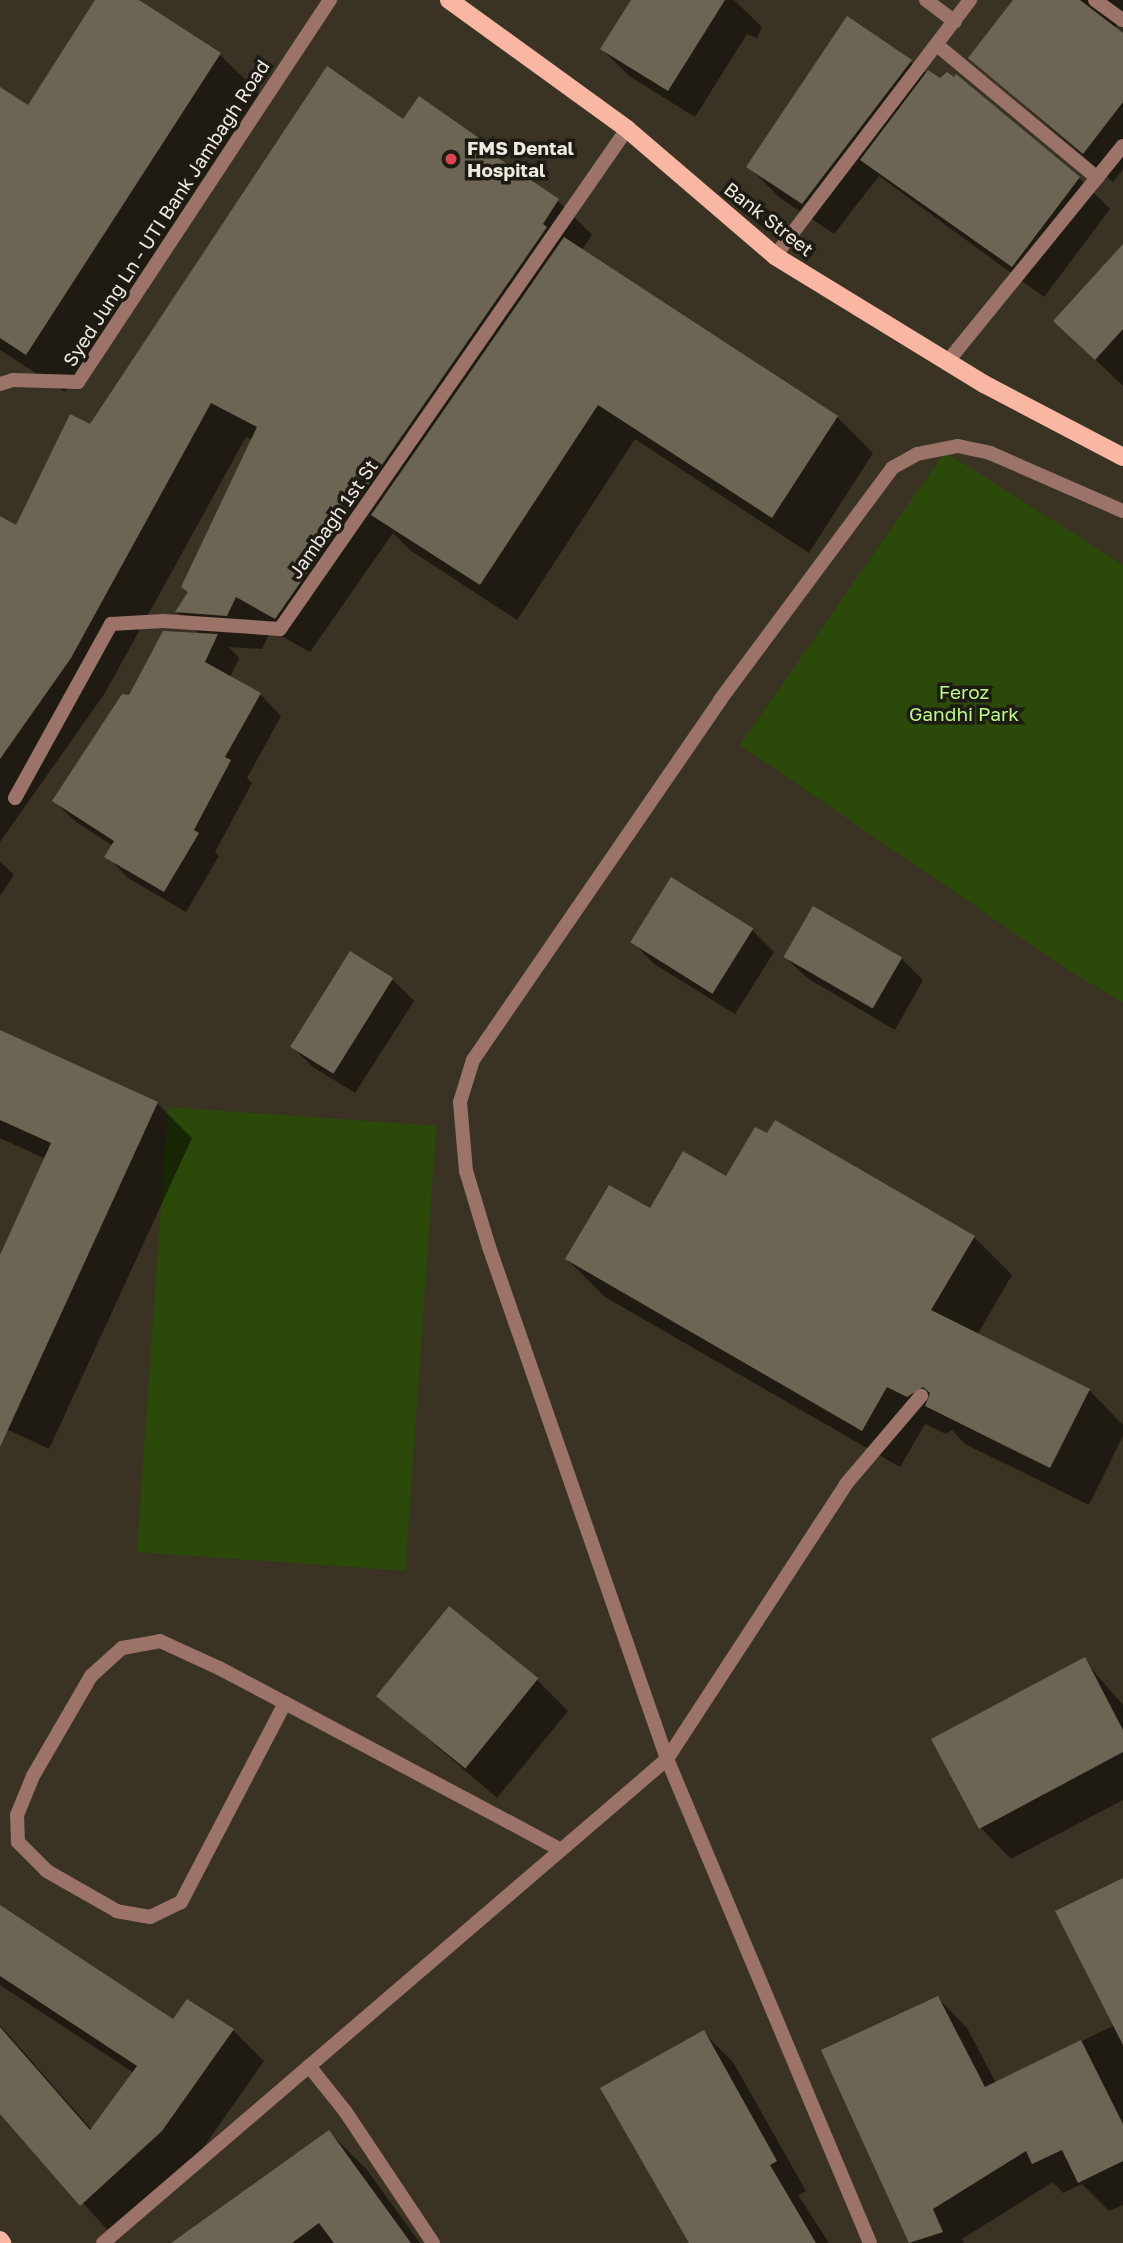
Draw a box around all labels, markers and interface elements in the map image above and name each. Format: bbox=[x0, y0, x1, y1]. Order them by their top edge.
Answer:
street label: Syed Jung Ln - UTI Bank Jambagh Road bbox=[58, 55, 274, 371]
place label: FMS Dental Hospital bbox=[467, 137, 574, 181]
marker: FMS Dental Hospital bbox=[441, 149, 461, 169]
street label: Bank Street bbox=[720, 177, 818, 261]
street label: Jambagh 1st St bbox=[284, 455, 382, 583]
park label: Feroz Gandhi Park bbox=[909, 681, 1019, 725]

